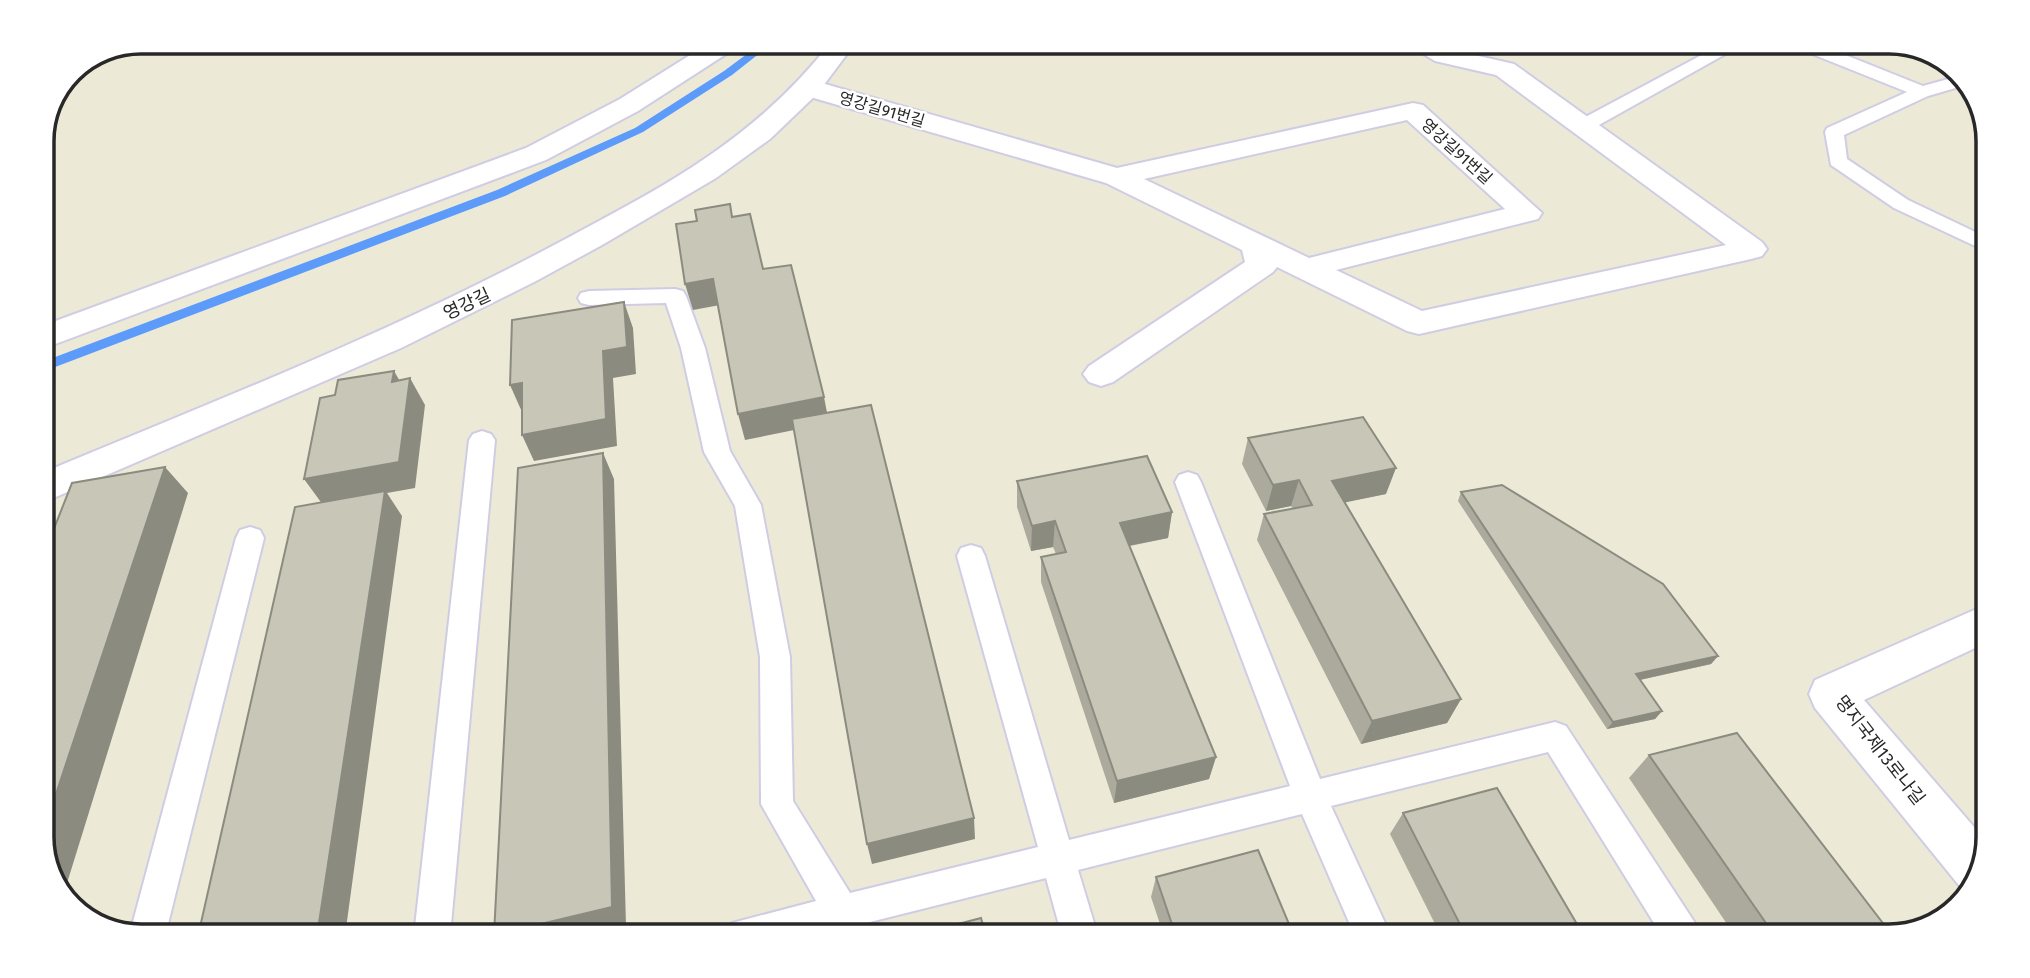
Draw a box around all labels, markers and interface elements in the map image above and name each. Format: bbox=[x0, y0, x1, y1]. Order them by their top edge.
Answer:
street label: 영강길91번길 bbox=[837, 88, 927, 131]
street label: 영강길91번길 bbox=[1417, 115, 1496, 188]
street label: 영강길 bbox=[440, 284, 494, 324]
street label: 명지국제13로나길 bbox=[1830, 691, 1930, 809]

